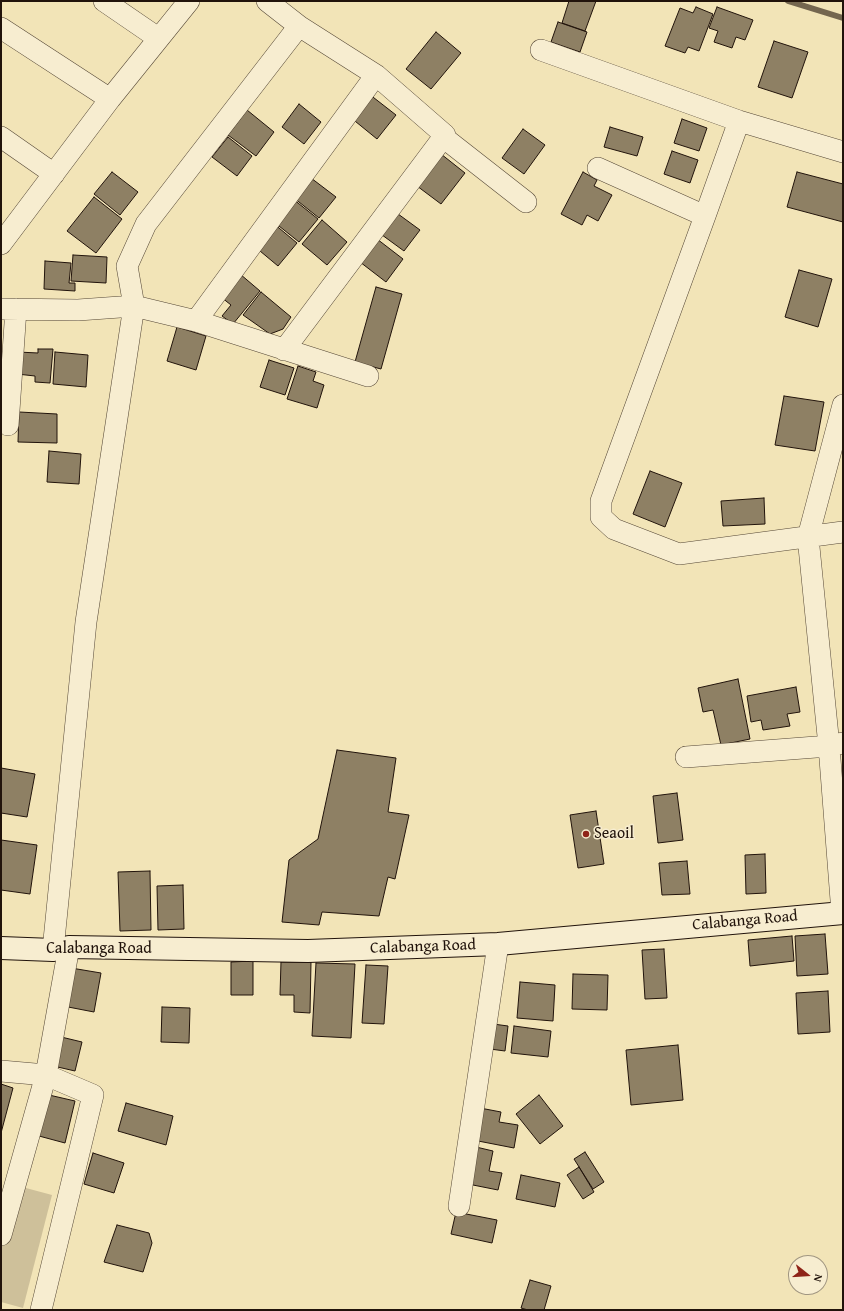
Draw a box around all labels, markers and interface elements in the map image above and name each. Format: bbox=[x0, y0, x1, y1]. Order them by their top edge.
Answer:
place label: Seaoil bbox=[594, 824, 634, 844]
marker: Seaoil bbox=[581, 829, 591, 839]
street label: Calabanga Road bbox=[692, 907, 798, 935]
street label: Calabanga Road bbox=[370, 936, 476, 958]
street label: Calabanga Road bbox=[46, 939, 152, 959]
north arrow bbox=[788, 1255, 828, 1295]
text: N bbox=[810, 1272, 827, 1284]

